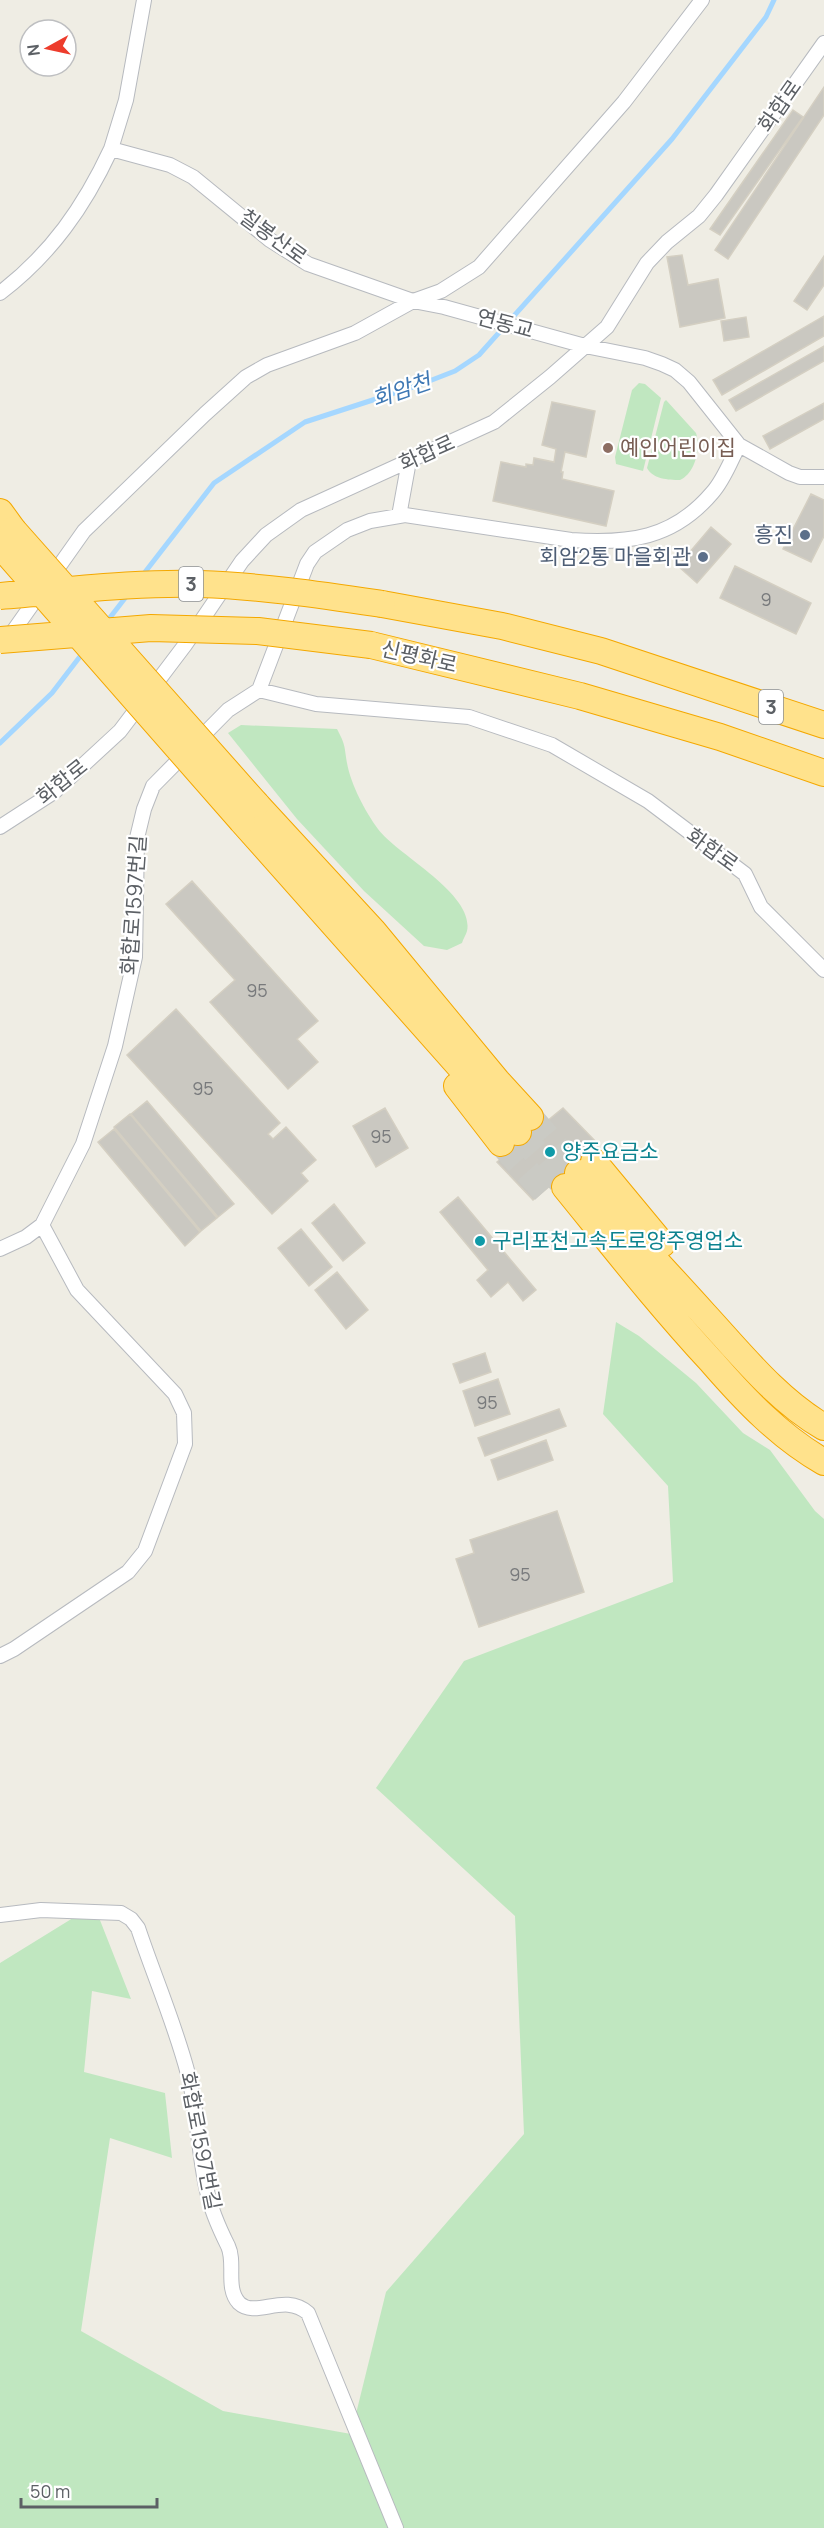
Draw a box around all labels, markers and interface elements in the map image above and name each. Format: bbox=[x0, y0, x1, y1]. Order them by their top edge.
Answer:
north arrow bbox=[18, 18, 78, 78]
text: N bbox=[21, 43, 45, 57]
street label: 화합로 bbox=[751, 74, 807, 137]
street label: 칠봉산로 bbox=[234, 202, 313, 270]
street label: 연동교 bbox=[474, 302, 537, 344]
water label: 회암천 bbox=[367, 365, 437, 414]
street label: 화합로 bbox=[394, 428, 459, 477]
place label: 예인어린이집 bbox=[620, 433, 736, 461]
marker: 예인어린이집 bbox=[601, 441, 615, 455]
place label: 흥진 bbox=[754, 520, 793, 548]
marker: 흥진 bbox=[798, 528, 812, 542]
place label: 회암2통 마을회관 bbox=[540, 542, 691, 570]
marker: 회암2통 마을회관 bbox=[696, 550, 710, 564]
road number: 3 bbox=[179, 567, 203, 601]
house number: 9 bbox=[760, 587, 772, 611]
street label: 신평화로 bbox=[378, 634, 460, 678]
road number: 3 bbox=[759, 690, 783, 724]
street label: 화합로 bbox=[30, 752, 93, 810]
street label: 화합로 bbox=[681, 821, 744, 878]
street label: 화합로1597번길 bbox=[114, 834, 152, 976]
house number: 95 bbox=[246, 978, 268, 1002]
house number: 95 bbox=[192, 1076, 214, 1100]
house number: 95 bbox=[370, 1124, 392, 1148]
place label: 양주요금소 bbox=[562, 1137, 659, 1165]
marker: 양주요금소 bbox=[543, 1145, 557, 1159]
place label: 구리포천고속도로양주영업소 bbox=[492, 1226, 743, 1254]
marker: 구리포천고속도로양주영업소 bbox=[473, 1234, 487, 1248]
house number: 95 bbox=[476, 1390, 498, 1414]
house number: 95 bbox=[509, 1562, 531, 1586]
street label: 화합로1597번길 bbox=[174, 2069, 228, 2212]
scale bar bbox=[21, 2471, 158, 2509]
text: 50 m bbox=[30, 2479, 70, 2503]

